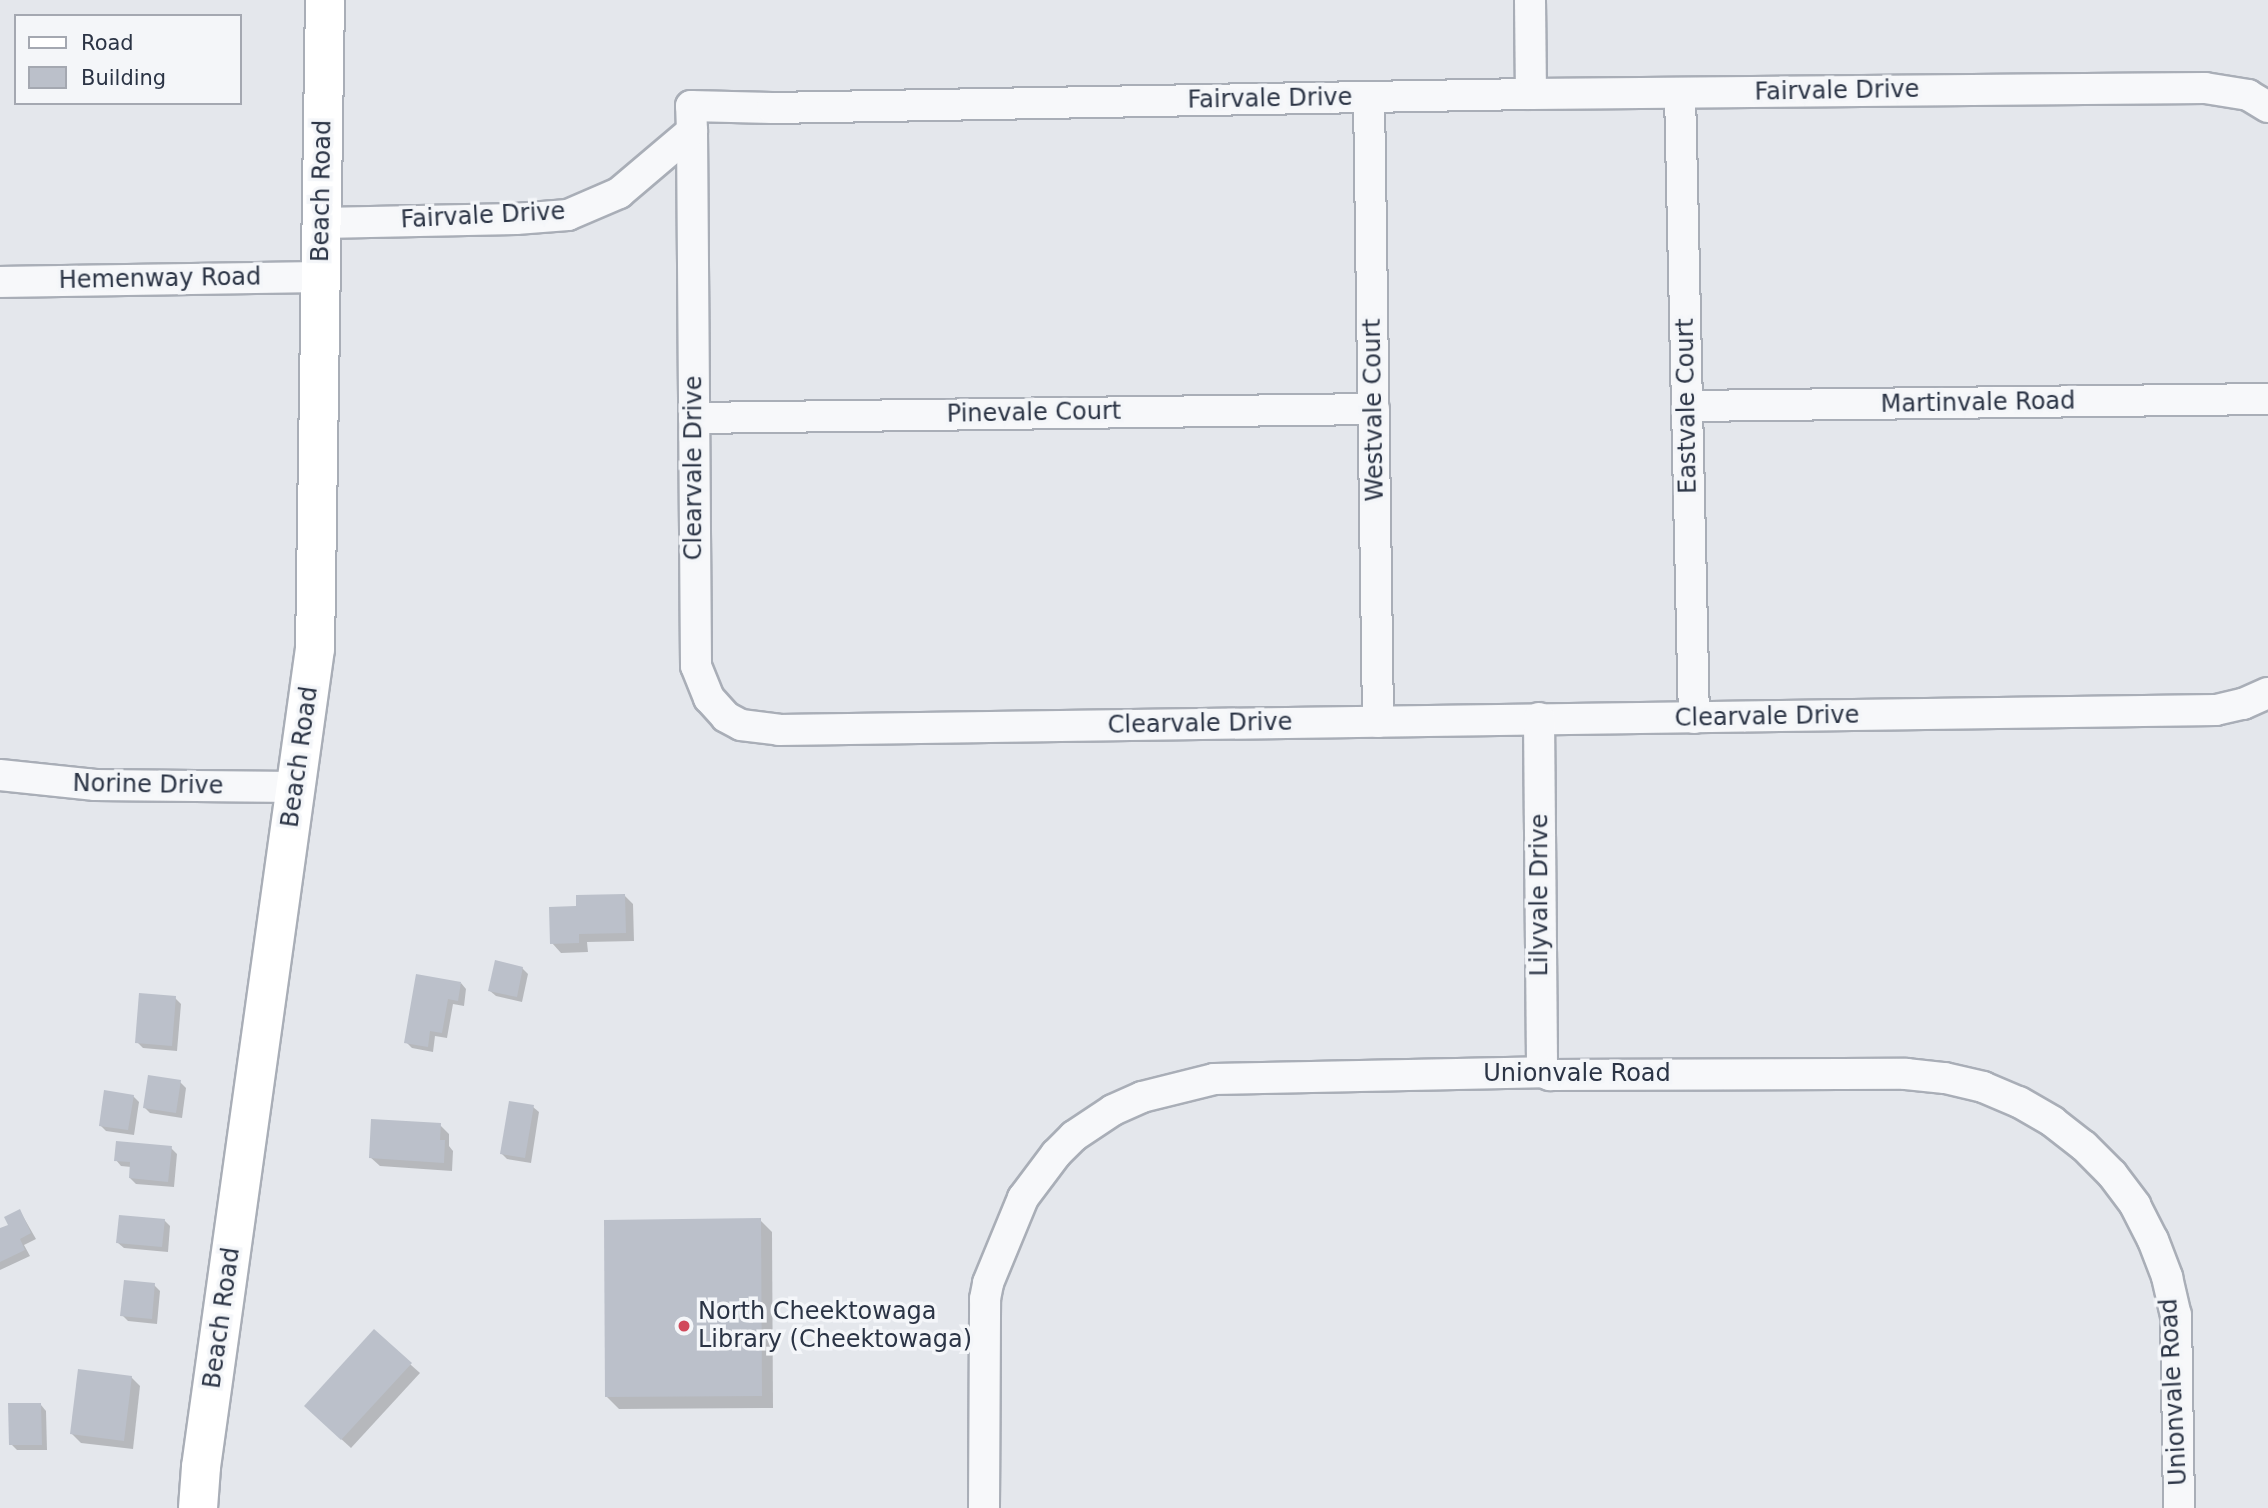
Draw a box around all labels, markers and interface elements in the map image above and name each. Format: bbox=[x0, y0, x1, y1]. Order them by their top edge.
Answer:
legend bbox=[14, 14, 242, 105]
text: Road bbox=[81, 31, 134, 55]
text: Building bbox=[81, 66, 166, 90]
street label: Fairvale Drive bbox=[1754, 75, 1920, 107]
street label: Fairvale Drive bbox=[1187, 83, 1353, 115]
street label: Beach Road bbox=[306, 120, 338, 262]
street label: Fairvale Drive bbox=[400, 197, 566, 235]
street label: Hemenway Road bbox=[58, 263, 262, 295]
street label: Westvale Court bbox=[1358, 318, 1390, 502]
street label: Eastvale Court bbox=[1671, 318, 1703, 494]
street label: Clearvale Drive bbox=[680, 376, 708, 560]
street label: Martinvale Road bbox=[1880, 387, 2076, 419]
street label: Pinevale Court bbox=[947, 397, 1121, 429]
street label: Beach Road bbox=[276, 685, 324, 829]
street label: Clearvale Drive bbox=[1674, 701, 1860, 733]
street label: Clearvale Drive bbox=[1107, 708, 1293, 740]
street label: Norine Drive bbox=[72, 769, 224, 801]
street label: Lilyvale Drive bbox=[1526, 814, 1554, 976]
street label: Unionvale Road bbox=[1483, 1060, 1671, 1088]
street label: Beach Road bbox=[198, 1246, 246, 1390]
place label: North Cheektowaga Library (Cheektowaga) bbox=[698, 1298, 972, 1354]
street label: Unionvale Road bbox=[2155, 1298, 2193, 1486]
marker: North Cheektowaga Library (Cheektowaga) bbox=[676, 1318, 692, 1334]

